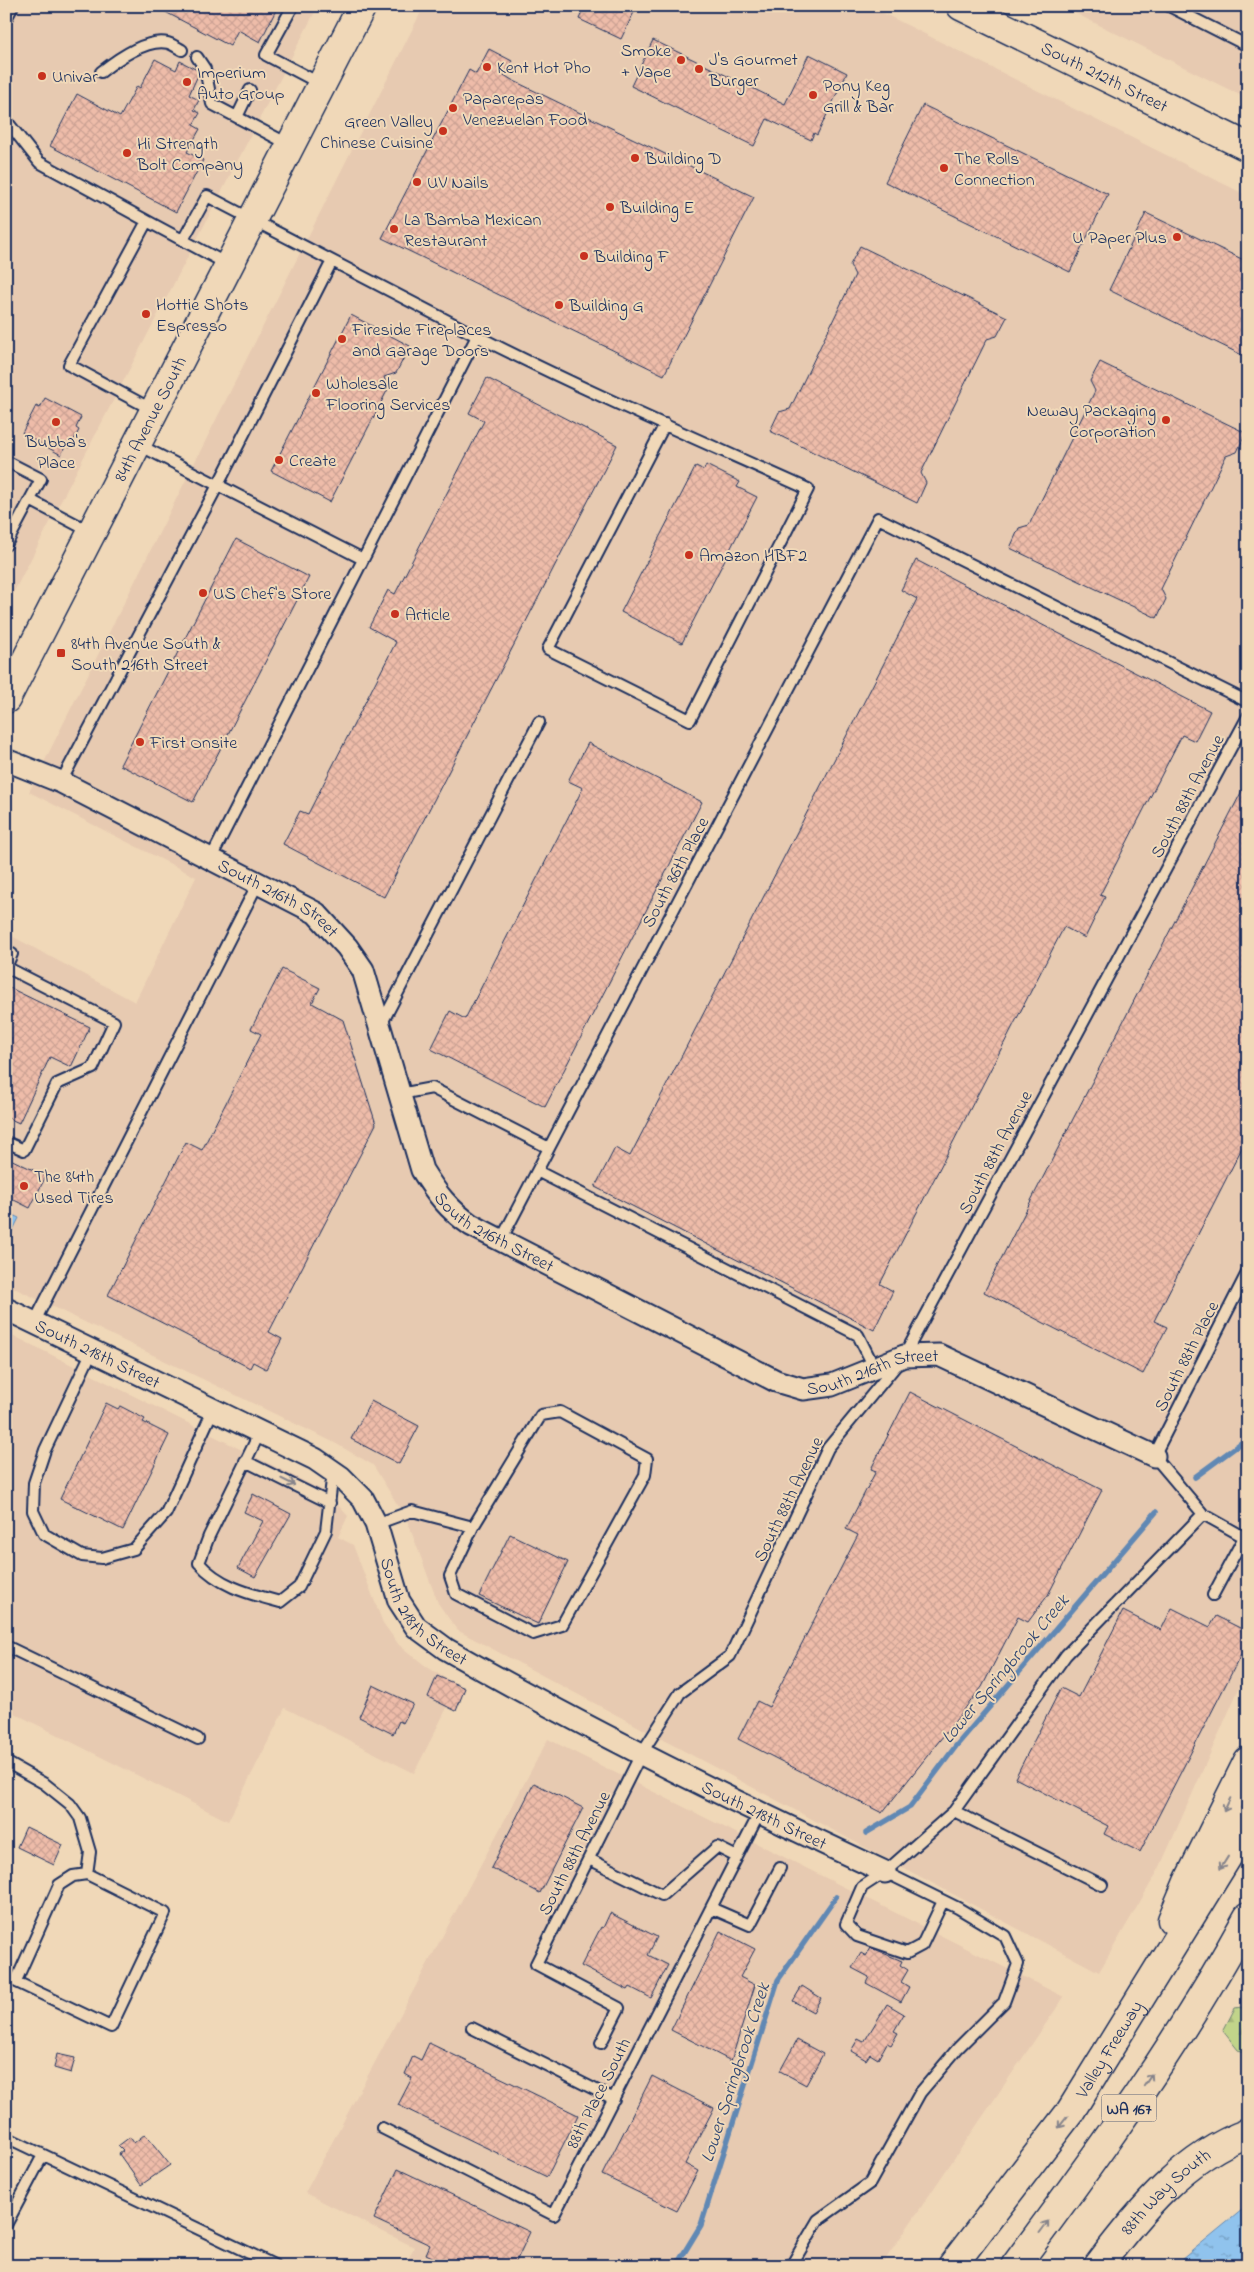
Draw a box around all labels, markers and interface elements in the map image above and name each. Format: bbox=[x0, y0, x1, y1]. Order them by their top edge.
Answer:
street label: South 212th Street bbox=[1036, 36, 1172, 121]
place label: Smoke + Vape bbox=[621, 39, 672, 86]
place label: J's Gourmet Burger bbox=[708, 48, 798, 96]
marker: Smoke + Vape bbox=[675, 54, 687, 66]
place label: Kent Hot Pho bbox=[497, 56, 591, 82]
place label: Imperium Auto Group bbox=[197, 61, 285, 108]
marker: Kent Hot Pho bbox=[481, 61, 493, 73]
marker: J's Gourmet Burger bbox=[693, 63, 705, 75]
place label: Univar bbox=[52, 65, 98, 91]
marker: Univar bbox=[36, 70, 48, 82]
place label: Pony Keg Grill & Bar bbox=[823, 74, 894, 121]
marker: Imperium Auto Group bbox=[181, 76, 193, 88]
place label: Paparepas Venezuelan Food bbox=[462, 87, 587, 134]
marker: Pony Keg Grill & Bar bbox=[807, 89, 819, 101]
marker: Paparepas Venezuelan Food bbox=[447, 102, 459, 114]
place label: Green Valley Chinese Cuisine bbox=[320, 110, 434, 157]
marker: Green Valley Chinese Cuisine bbox=[437, 125, 449, 137]
place label: Hi Strength Bolt Company bbox=[136, 132, 243, 179]
marker: Hi Strength Bolt Company bbox=[121, 147, 133, 159]
place label: Building D bbox=[644, 147, 722, 174]
place label: The Rolls Connection bbox=[954, 147, 1035, 194]
marker: Building D bbox=[629, 152, 641, 164]
marker: The Rolls Connection bbox=[938, 162, 950, 174]
place label: UV Nails bbox=[427, 171, 489, 197]
marker: UV Nails bbox=[411, 176, 423, 188]
place label: Building E bbox=[619, 196, 694, 223]
marker: Building E bbox=[604, 201, 616, 213]
place label: La Bamba Mexican Restaurant bbox=[404, 208, 541, 255]
marker: La Bamba Mexican Restaurant bbox=[388, 223, 400, 235]
place label: U Paper Plus bbox=[1072, 226, 1167, 252]
marker: U Paper Plus bbox=[1171, 231, 1183, 243]
place label: Building F bbox=[593, 245, 669, 272]
marker: Building F bbox=[578, 250, 590, 262]
place label: Hottie Shots Espresso bbox=[156, 293, 248, 340]
place label: Building G bbox=[568, 294, 644, 321]
marker: Building G bbox=[553, 299, 565, 311]
marker: Hottie Shots Espresso bbox=[140, 308, 152, 320]
place label: Fireside Fireplaces and Garage Doors bbox=[351, 318, 491, 366]
marker: Fireside Fireplaces and Garage Doors bbox=[336, 333, 348, 345]
street label: 84th Avenue South bbox=[109, 353, 195, 487]
place label: Wholesale Flooring Services bbox=[325, 372, 450, 420]
marker: Wholesale Flooring Services bbox=[310, 387, 322, 399]
place label: Neway Packaging Corporation bbox=[1027, 399, 1156, 446]
marker: Neway Packaging Corporation bbox=[1160, 414, 1172, 426]
marker: Bubba's Place bbox=[50, 416, 62, 428]
place label: Bubba's Place bbox=[24, 430, 87, 477]
place label: Create bbox=[289, 449, 337, 475]
marker: Create bbox=[273, 454, 285, 466]
place label: Amazon HBF2 bbox=[699, 544, 807, 570]
marker: Amazon HBF2 bbox=[683, 549, 695, 561]
place label: US Chef's Store bbox=[213, 582, 332, 608]
marker: US Chef's Store bbox=[197, 587, 209, 599]
place label: Article bbox=[405, 603, 451, 629]
marker: Article bbox=[389, 608, 401, 620]
place label: 84th Avenue South & South 216th Street bbox=[71, 632, 221, 679]
marker: 84th Avenue South & South 216th Street bbox=[55, 647, 67, 659]
street label: South 88th Avenue bbox=[1145, 730, 1233, 863]
place label: First Onsite bbox=[149, 731, 238, 757]
marker: First Onsite bbox=[134, 736, 146, 748]
street label: South 86th Place bbox=[637, 812, 717, 933]
street label: South 216th Street bbox=[212, 854, 344, 944]
street label: South 88th Avenue bbox=[953, 1086, 1041, 1219]
place label: The 84th Used Tires bbox=[34, 1165, 114, 1212]
marker: The 84th Used Tires bbox=[18, 1180, 30, 1192]
street label: South 216th Street bbox=[427, 1187, 558, 1280]
street label: South 88th Place bbox=[1149, 1296, 1227, 1417]
street label: South 218th Street bbox=[30, 1314, 164, 1397]
street label: South 216th Street bbox=[805, 1344, 939, 1403]
street label: South 88th Avenue bbox=[748, 1432, 832, 1567]
one-way arrow bbox=[280, 1478, 295, 1487]
street label: South 218th Street bbox=[372, 1555, 472, 1673]
water label: Lower Springbrook Creek bbox=[935, 1589, 1078, 1751]
street label: South 218th Street bbox=[696, 1775, 830, 1858]
street label: South 88th Avenue bbox=[533, 1786, 619, 1921]
one-way arrow bbox=[1221, 1797, 1231, 1812]
one-way arrow bbox=[1218, 1855, 1228, 1869]
water label: Lower Springbrook Creek bbox=[695, 1979, 779, 2166]
street label: Valley Freeway bbox=[1070, 1996, 1151, 2105]
street label: 88th Place South bbox=[561, 2034, 639, 2154]
one-way arrow bbox=[1143, 2073, 1154, 2087]
road number: WA 167 bbox=[1102, 2094, 1156, 2122]
one-way arrow bbox=[1057, 2115, 1068, 2128]
street label: 88th Way South bbox=[1116, 2143, 1217, 2242]
one-way arrow bbox=[1039, 2221, 1050, 2234]

